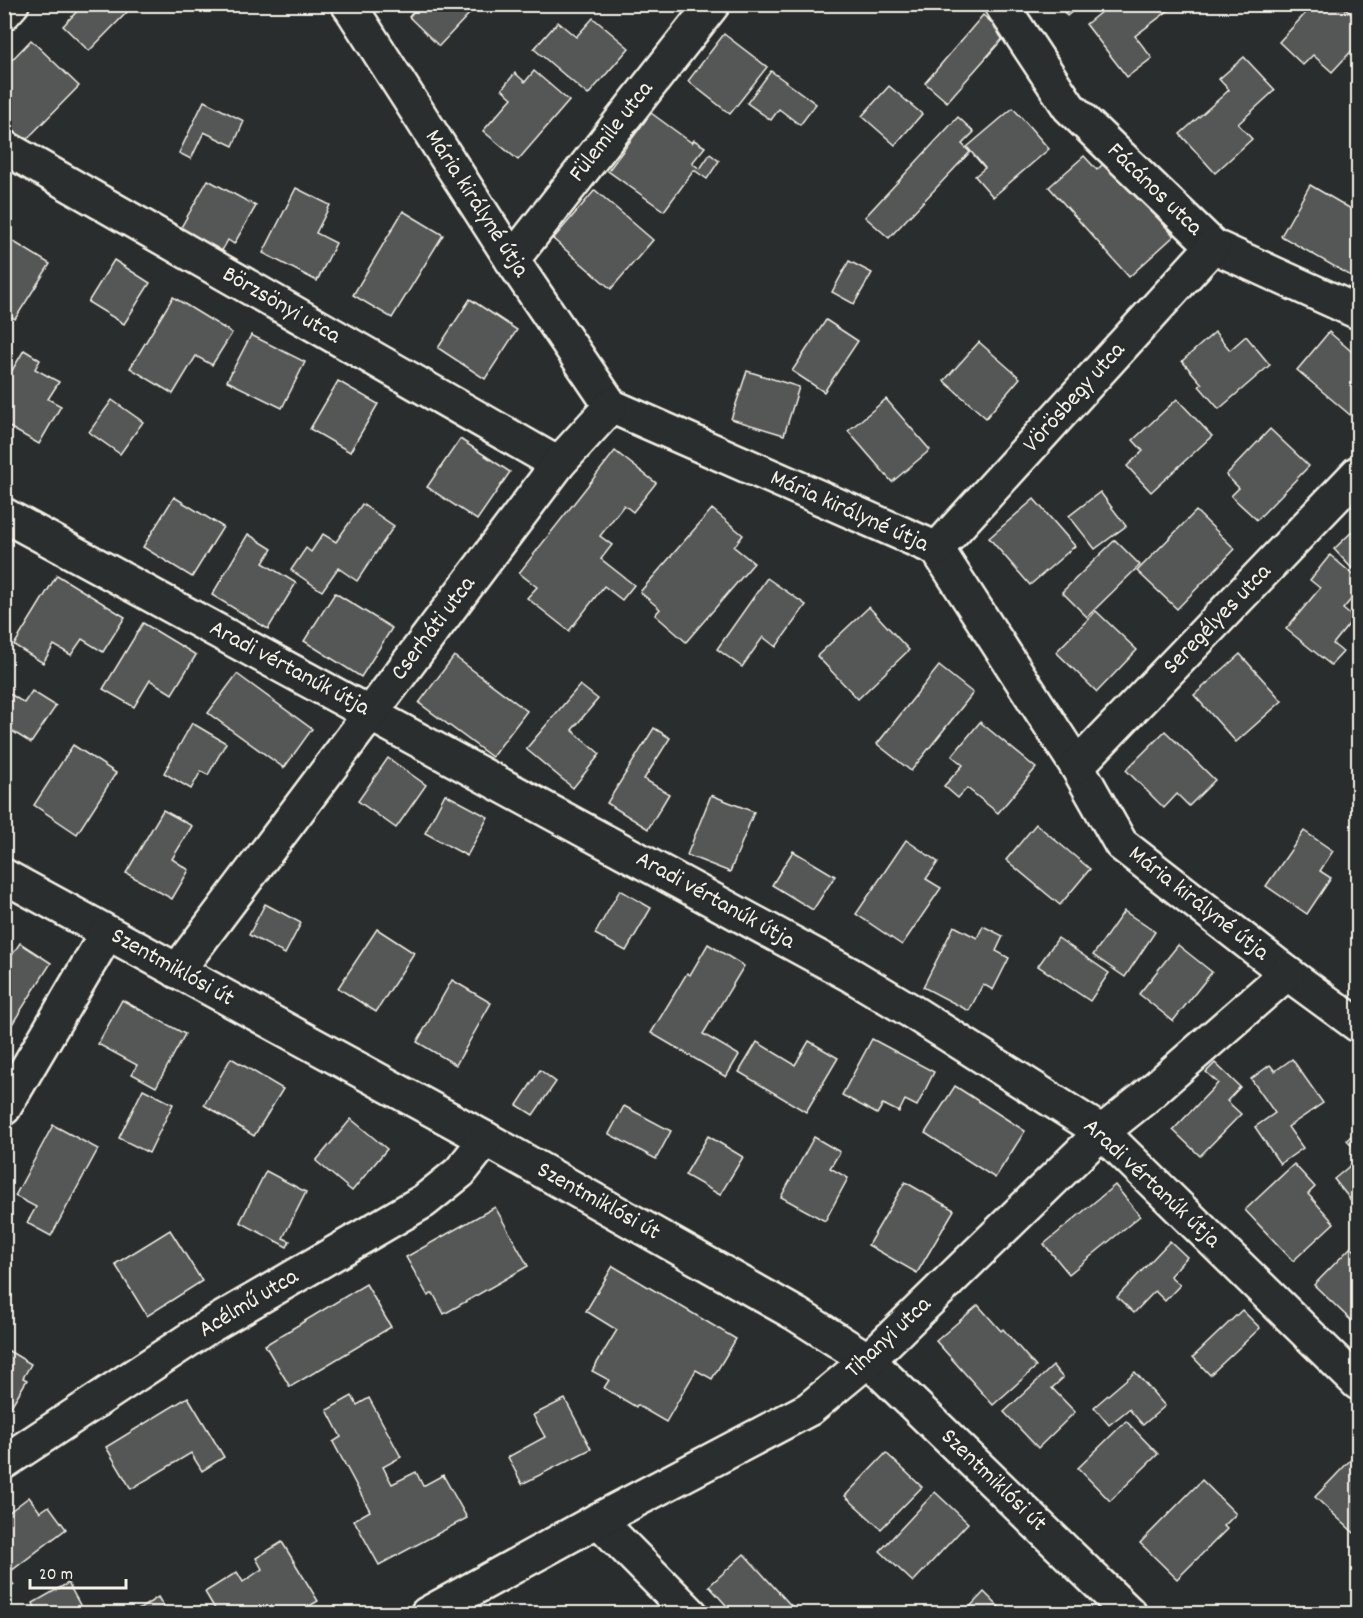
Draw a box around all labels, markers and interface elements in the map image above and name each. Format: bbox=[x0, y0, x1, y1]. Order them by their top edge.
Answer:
street label: Fülemile utca bbox=[562, 74, 663, 190]
street label: Mária királyné útja bbox=[415, 123, 537, 285]
street label: Fácános utca bbox=[1098, 135, 1210, 245]
street label: Börzsönyi utca bbox=[215, 258, 347, 354]
street label: Vörösbegy utca bbox=[1016, 335, 1135, 461]
street label: Mária királyné útja bbox=[764, 462, 934, 562]
street label: Seregélyes utca bbox=[1156, 556, 1280, 683]
street label: Cserháti utca bbox=[383, 569, 485, 688]
street label: Aradi vértanúk útja bbox=[203, 612, 376, 726]
street label: Mária királyné útja bbox=[1120, 838, 1276, 970]
street label: Aradi vértanúk útja bbox=[629, 843, 801, 959]
street label: Szentmiklósi út bbox=[104, 920, 240, 1016]
street label: Aradi vértanúk útja bbox=[1075, 1111, 1228, 1257]
street label: Szentmiklósi út bbox=[530, 1154, 666, 1250]
street label: Acélmű utca bbox=[193, 1260, 306, 1347]
street label: Tihanyi utca bbox=[838, 1289, 940, 1387]
street label: Szentmiklósi út bbox=[932, 1421, 1054, 1541]
scale bar bbox=[30, 1552, 126, 1590]
text: 20 m bbox=[39, 1563, 73, 1588]

